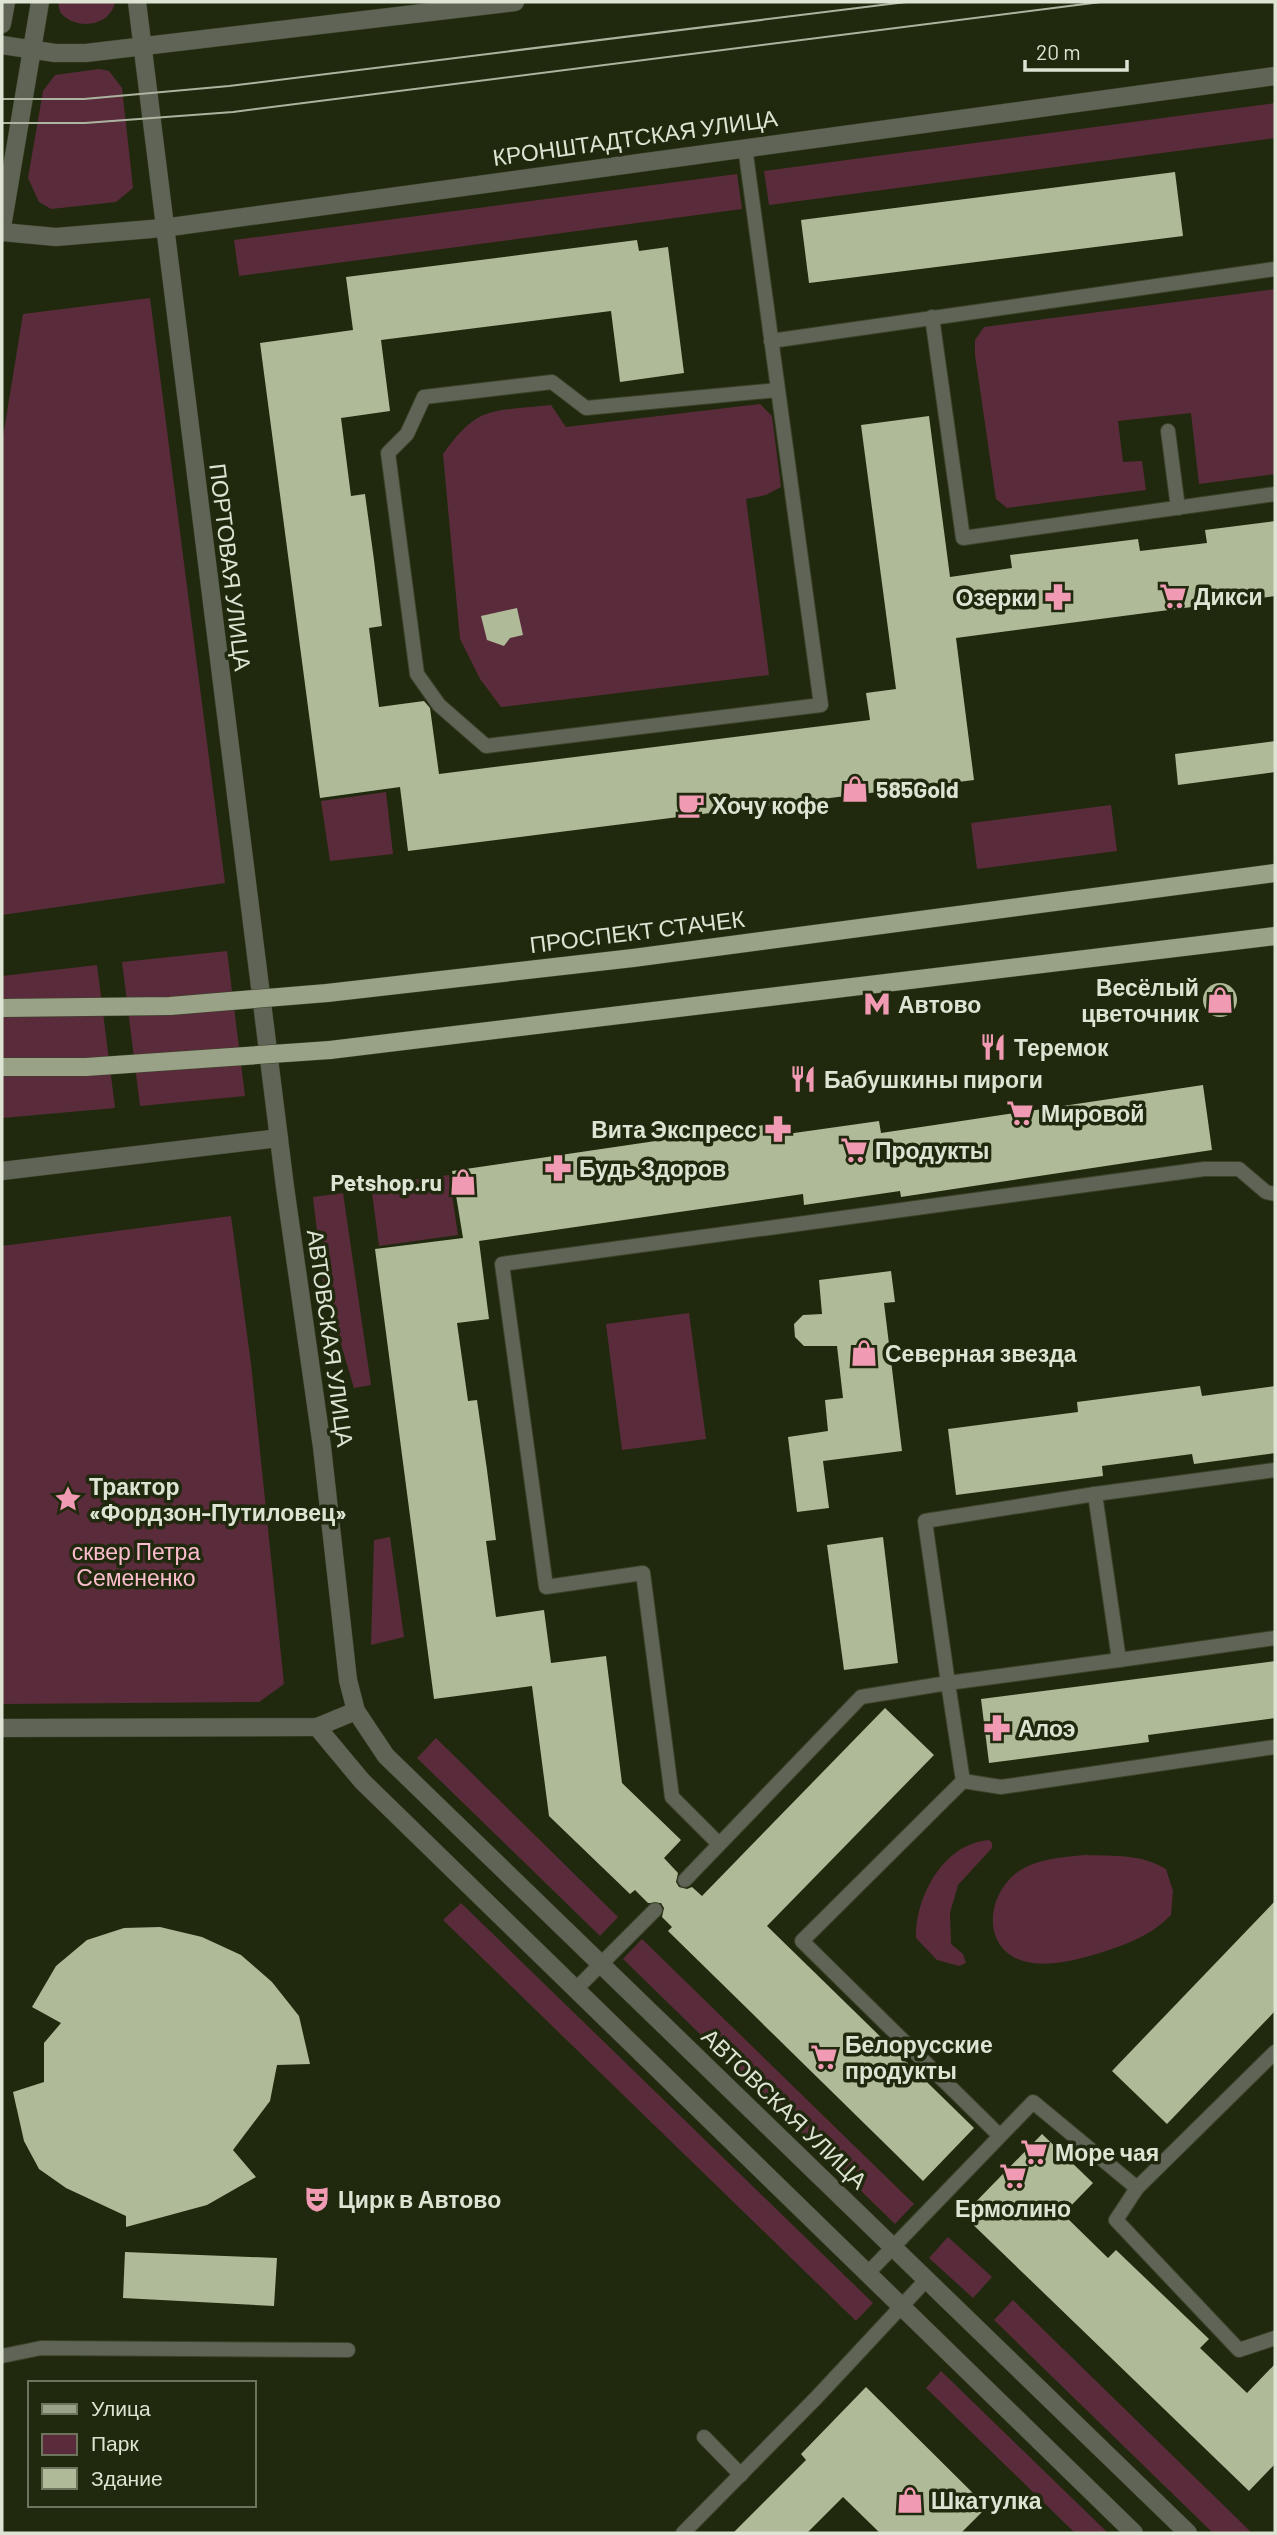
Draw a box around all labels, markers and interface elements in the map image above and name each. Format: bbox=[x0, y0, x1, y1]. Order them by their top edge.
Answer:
scale bar bbox=[1025, 28, 1126, 72]
text: 20 m bbox=[1036, 39, 1081, 64]
street label: КРОНШТАДТСКАЯ УЛИЦА bbox=[491, 103, 780, 171]
street label: ПОРТОВАЯ УЛИЦА bbox=[204, 462, 258, 673]
supermarket icon: Дикси bbox=[1158, 581, 1188, 611]
pharmacy icon: Озерки bbox=[1043, 582, 1073, 612]
place label: Дикси bbox=[1194, 582, 1263, 610]
place label: Озерки bbox=[955, 583, 1037, 611]
shop icon: 585Gold bbox=[840, 774, 870, 804]
place label: 585Gold bbox=[876, 775, 959, 803]
cafe icon: Хочу кофе bbox=[676, 790, 706, 820]
place label: Хочу кофе bbox=[712, 791, 829, 819]
street label: ПРОСПЕКТ СТАЧЕК bbox=[528, 904, 747, 958]
place label: Весёлый цветочник bbox=[1081, 973, 1199, 1027]
shop icon: Весёлый цветочник bbox=[1205, 985, 1235, 1015]
metro station icon: Автово bbox=[862, 989, 892, 1019]
place label: Автово bbox=[898, 990, 981, 1018]
restaurant icon: Теремок bbox=[978, 1032, 1008, 1062]
place label: Теремок bbox=[1014, 1033, 1109, 1061]
restaurant icon: Бабушкины пироги bbox=[788, 1064, 818, 1094]
place label: Бабушкины пироги bbox=[824, 1065, 1043, 1093]
supermarket icon: Мировой bbox=[1005, 1098, 1035, 1128]
place label: Мировой bbox=[1041, 1099, 1144, 1127]
pharmacy icon: Вита Экспресс bbox=[763, 1114, 793, 1144]
place label: Вита Экспресс bbox=[591, 1115, 757, 1143]
supermarket icon: Продукты bbox=[839, 1135, 869, 1165]
place label: Продукты bbox=[875, 1136, 989, 1164]
pharmacy icon: Будь Здоров bbox=[543, 1153, 573, 1183]
place label: Будь Здоров bbox=[579, 1154, 726, 1182]
shop icon: Petshop.ru bbox=[448, 1167, 478, 1197]
place label: Petshop.ru bbox=[331, 1168, 442, 1196]
street label: АВТОВСКАЯ УЛИЦА bbox=[302, 1228, 360, 1449]
shop icon: Северная звезда bbox=[849, 1338, 879, 1368]
place label: Северная звезда bbox=[885, 1339, 1077, 1367]
place label: Трактор «Фордзон-Путиловец» bbox=[89, 1472, 347, 1526]
place icon: Трактор «Фордзон-Путиловец» bbox=[53, 1484, 83, 1514]
park label: сквер Петра Семененко bbox=[72, 1537, 200, 1591]
pharmacy icon: Алоэ bbox=[982, 1713, 1012, 1743]
place label: Алоэ bbox=[1018, 1714, 1075, 1742]
street label: АВТОВСКАЯ УЛИЦА bbox=[697, 2022, 874, 2195]
place label: Белорусские продукты bbox=[845, 2030, 993, 2084]
supermarket icon: Белорусские продукты bbox=[809, 2042, 839, 2072]
supermarket icon: Море чая bbox=[1019, 2137, 1049, 2167]
place label: Море чая bbox=[1055, 2138, 1159, 2166]
supermarket icon: Ермолино bbox=[998, 2161, 1028, 2191]
theatre icon: Цирк в Автово bbox=[302, 2184, 332, 2214]
place label: Цирк в Автово bbox=[338, 2185, 501, 2213]
place label: Ермолино bbox=[955, 2194, 1071, 2222]
legend bbox=[28, 2381, 256, 2507]
text: Улица bbox=[91, 2395, 151, 2420]
text: Парк bbox=[91, 2430, 139, 2455]
text: Здание bbox=[91, 2465, 163, 2490]
shop icon: Шкатулка bbox=[895, 2485, 925, 2515]
place label: Шкатулка bbox=[931, 2486, 1042, 2514]

